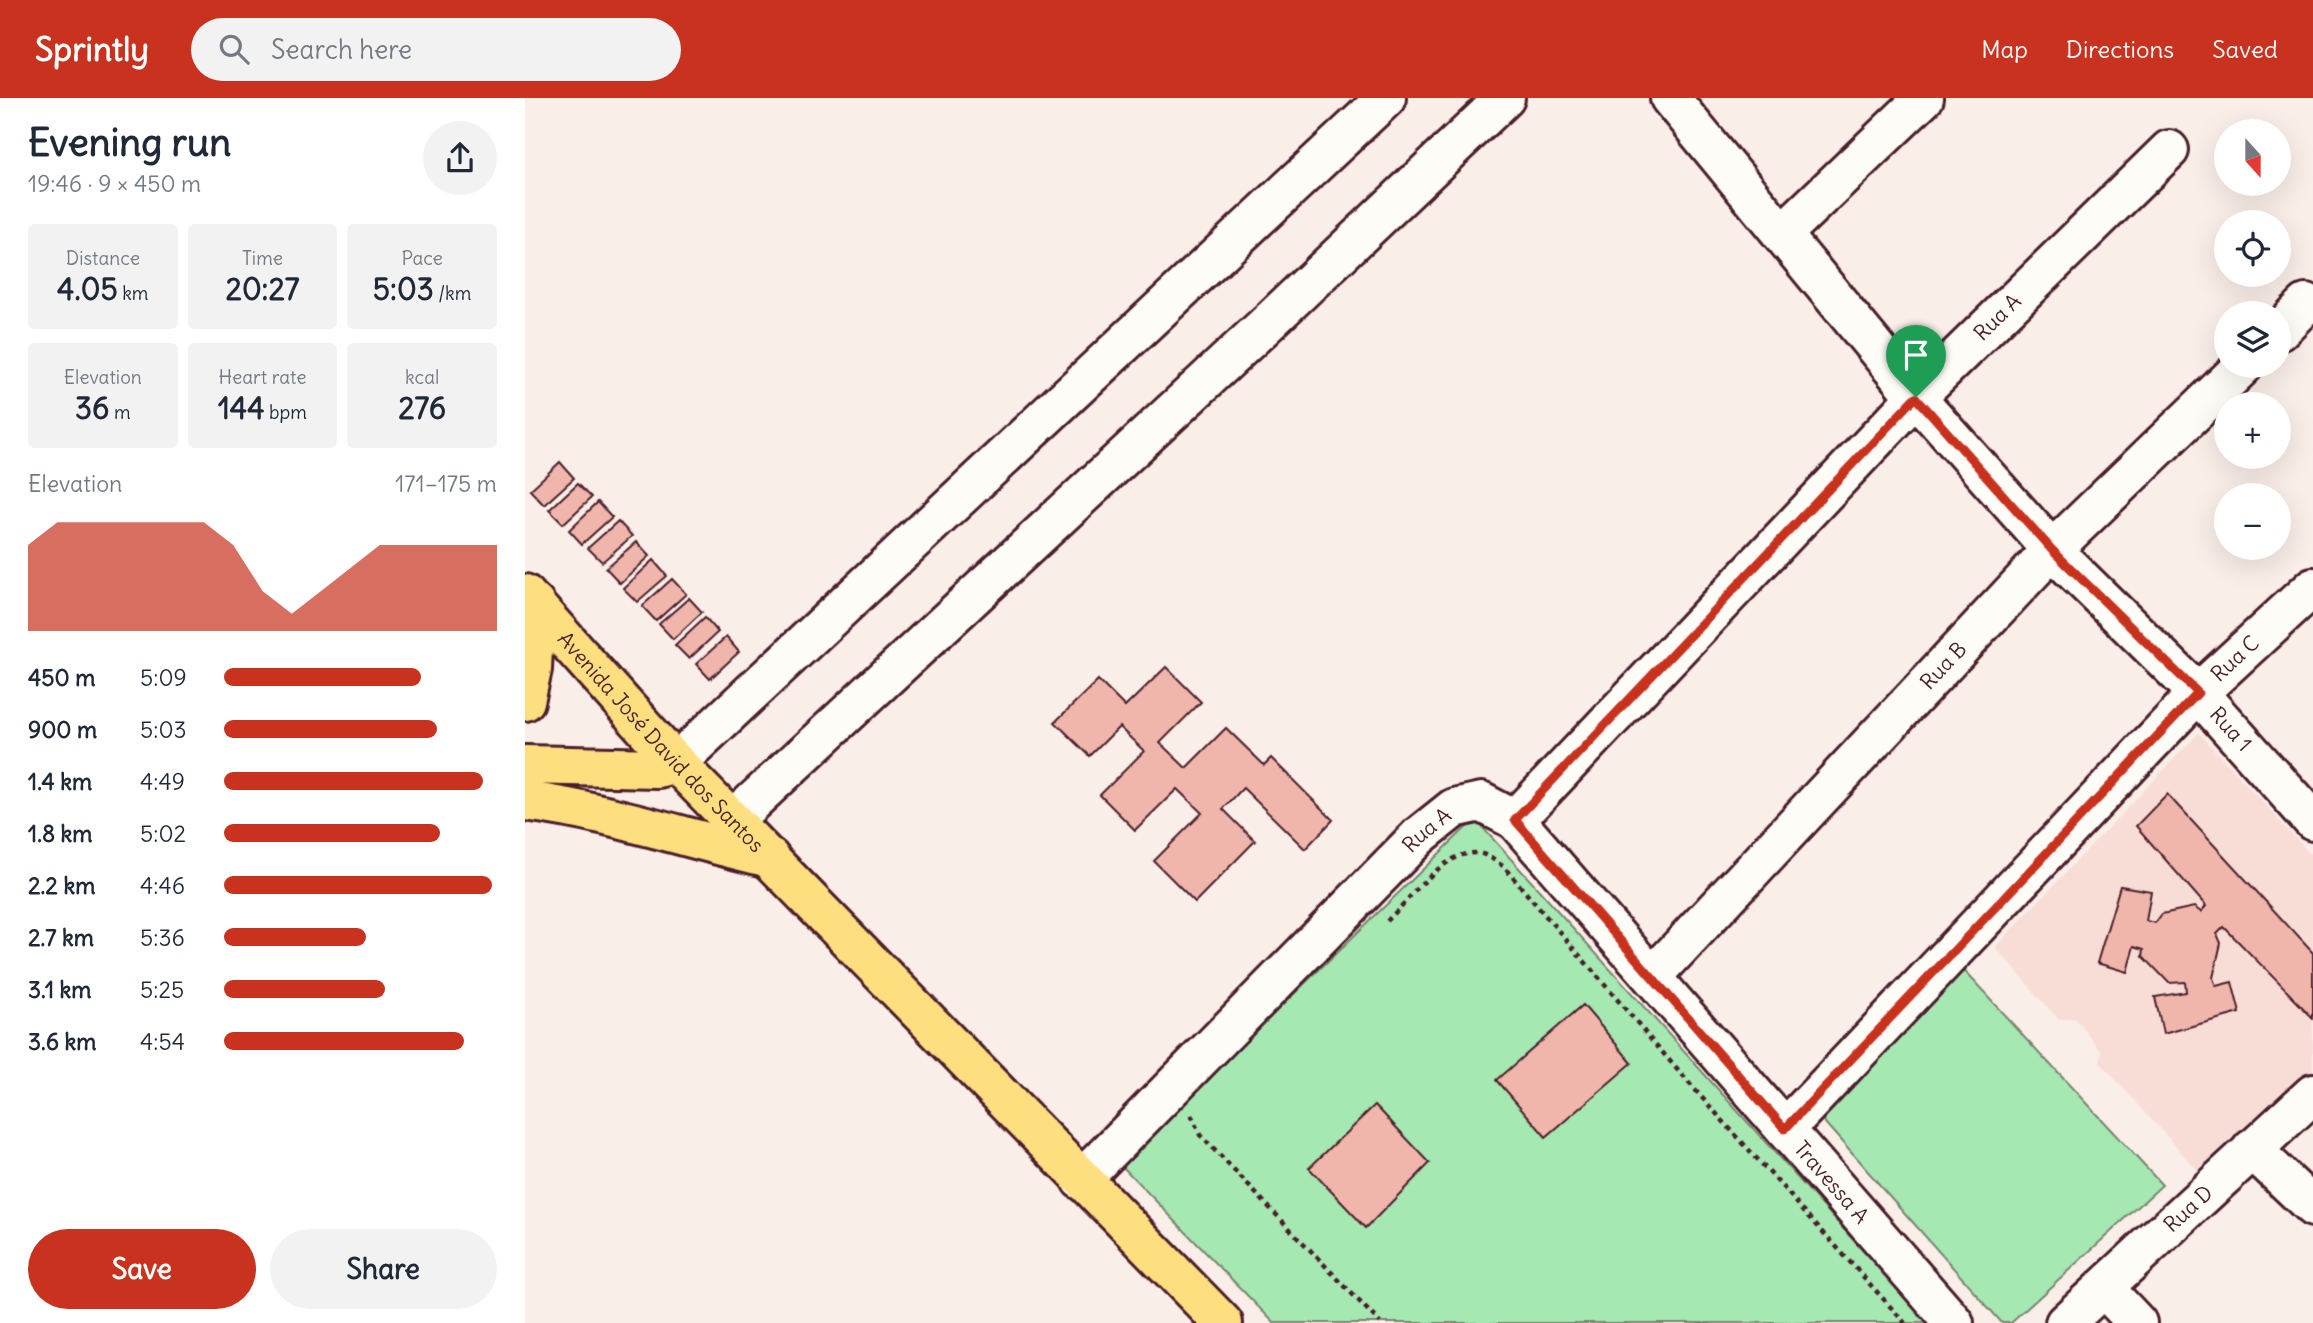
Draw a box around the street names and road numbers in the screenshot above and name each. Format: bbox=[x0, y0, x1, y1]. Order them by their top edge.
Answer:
street label: Rua A bbox=[1968, 288, 2027, 346]
street label: Avenida José David dos Santos bbox=[552, 626, 770, 858]
street label: Rua C bbox=[2205, 629, 2265, 687]
street label: Rua B bbox=[1914, 636, 1972, 695]
street label: Rua 1 bbox=[2204, 701, 2258, 757]
street label: Rua A bbox=[1396, 802, 1457, 858]
street label: Travessa A bbox=[1788, 1135, 1875, 1229]
street label: Rua D bbox=[2158, 1179, 2218, 1238]

